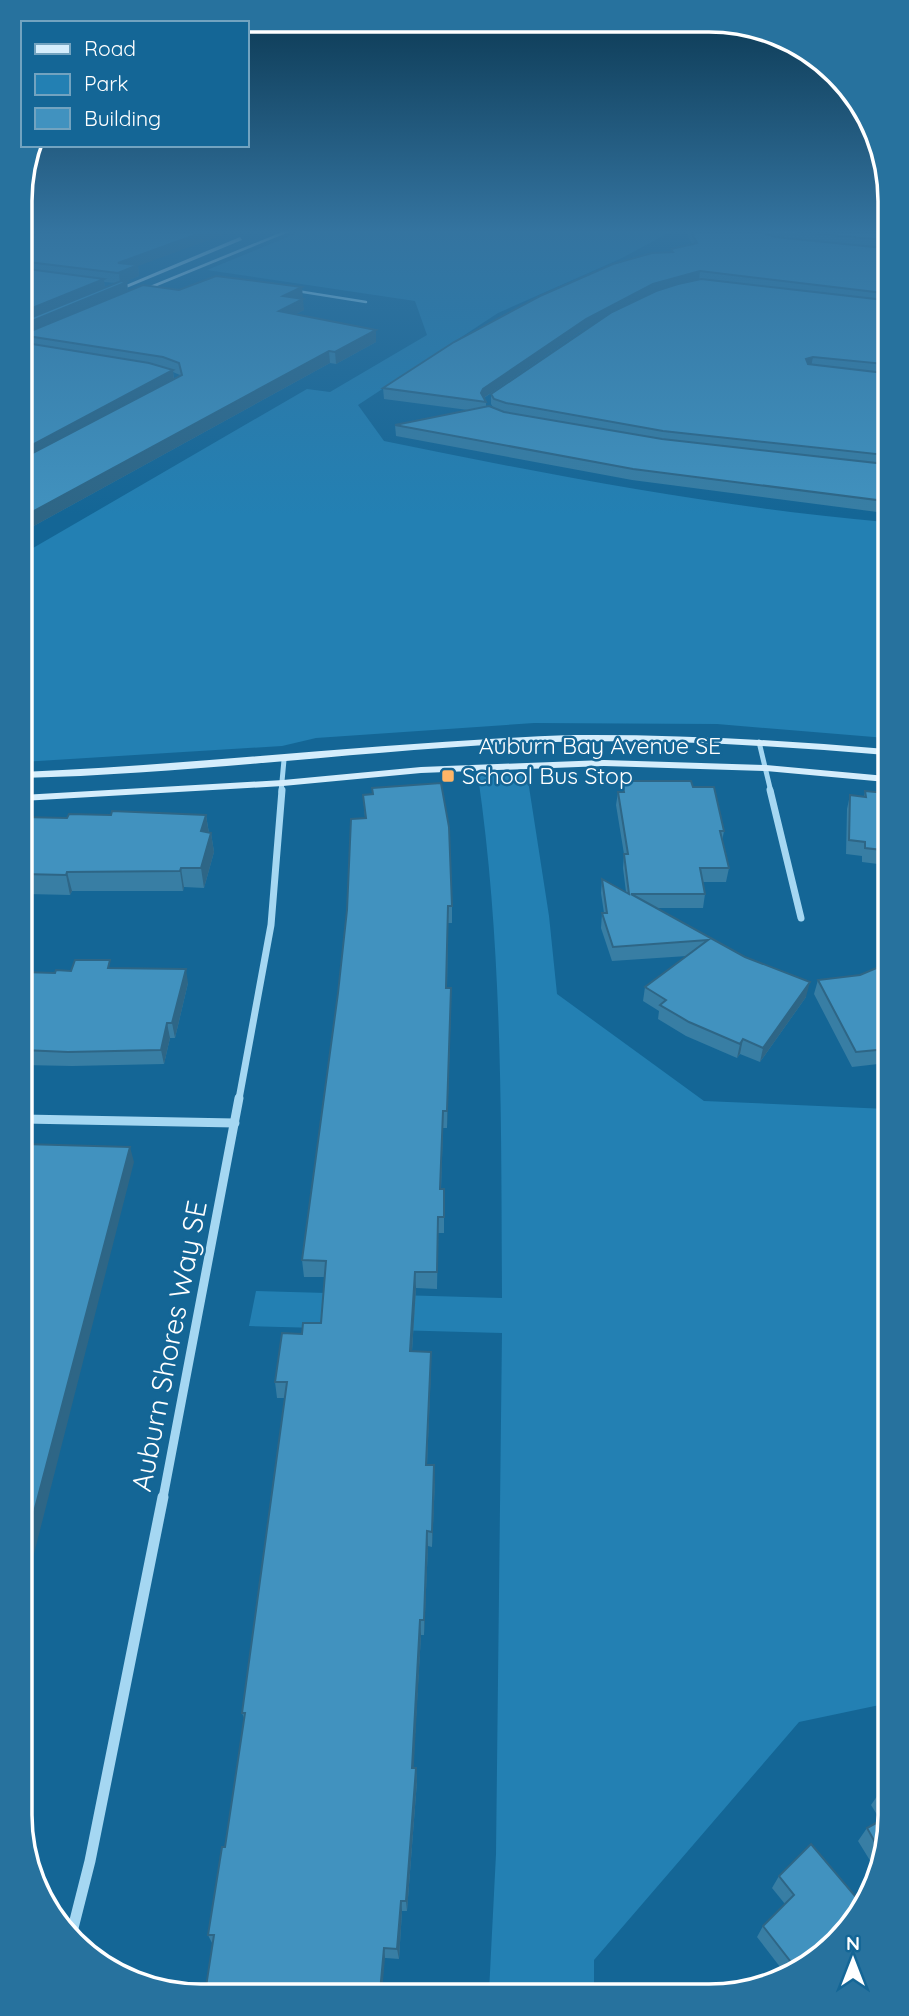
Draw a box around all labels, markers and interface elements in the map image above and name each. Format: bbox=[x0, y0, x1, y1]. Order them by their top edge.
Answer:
legend bbox=[21, 21, 248, 147]
text: Road bbox=[84, 35, 136, 61]
text: Park bbox=[84, 70, 128, 96]
text: Building bbox=[84, 105, 161, 131]
street label: Auburn Bay Avenue SE bbox=[479, 731, 721, 760]
place label: School Bus Stop bbox=[462, 761, 633, 790]
marker: School Bus Stop bbox=[440, 768, 456, 784]
street label: Auburn Shores Way SE bbox=[123, 1198, 214, 1494]
north arrow bbox=[818, 1925, 888, 1995]
text: N bbox=[846, 1931, 860, 1955]

